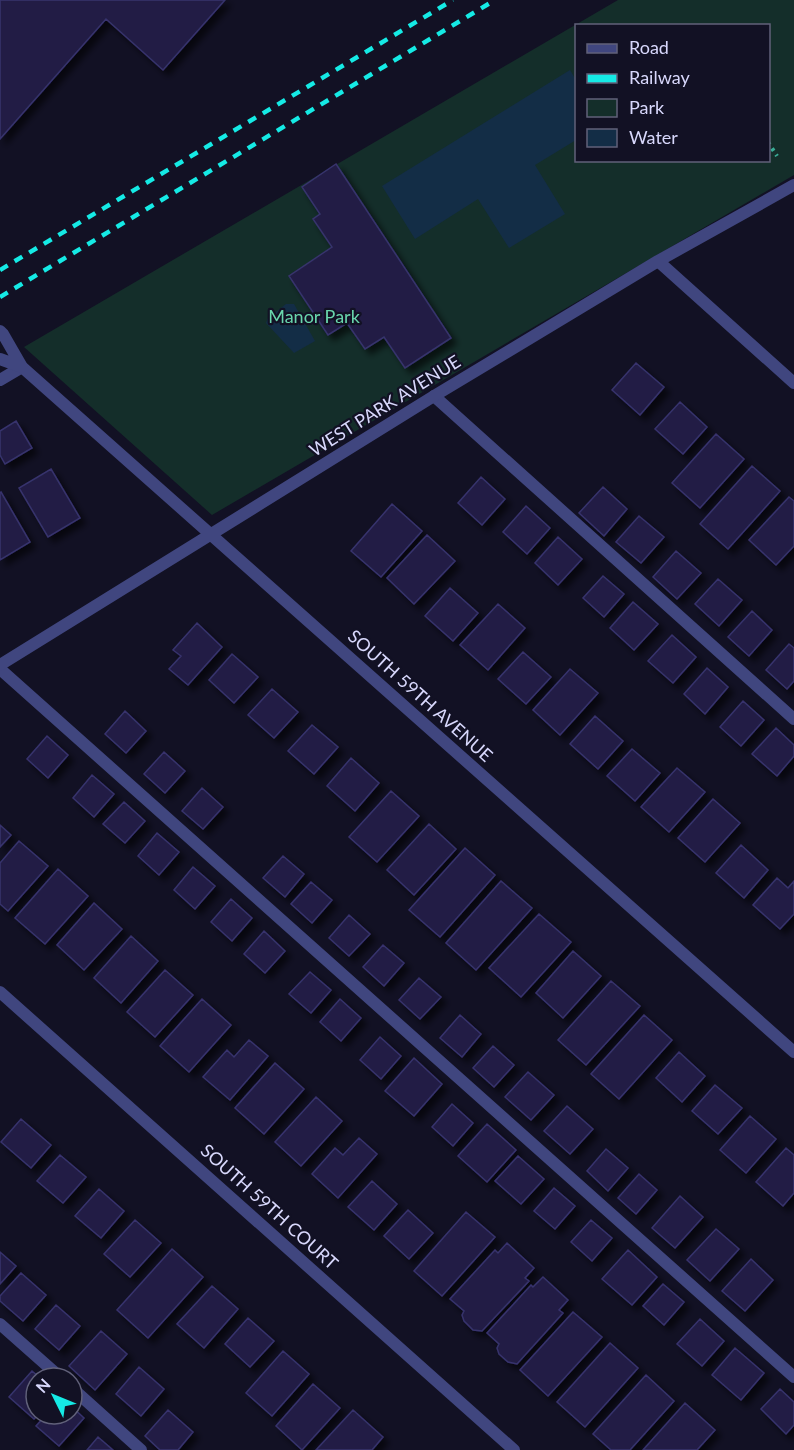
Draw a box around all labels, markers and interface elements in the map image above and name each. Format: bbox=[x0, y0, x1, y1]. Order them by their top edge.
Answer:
legend bbox=[575, 24, 770, 162]
text: Road bbox=[629, 36, 669, 58]
text: Railway bbox=[629, 66, 690, 88]
text: Park bbox=[629, 96, 665, 118]
text: Water bbox=[629, 126, 678, 148]
park label: Manor Park bbox=[268, 305, 361, 327]
street label: WEST PARK AVENUE bbox=[305, 350, 464, 461]
street label: SOUTH 59TH AVENUE bbox=[344, 625, 497, 766]
street label: SOUTH 59TH COURT bbox=[196, 1139, 343, 1274]
north arrow bbox=[24, 1366, 84, 1426]
text: N bbox=[32, 1374, 54, 1396]

